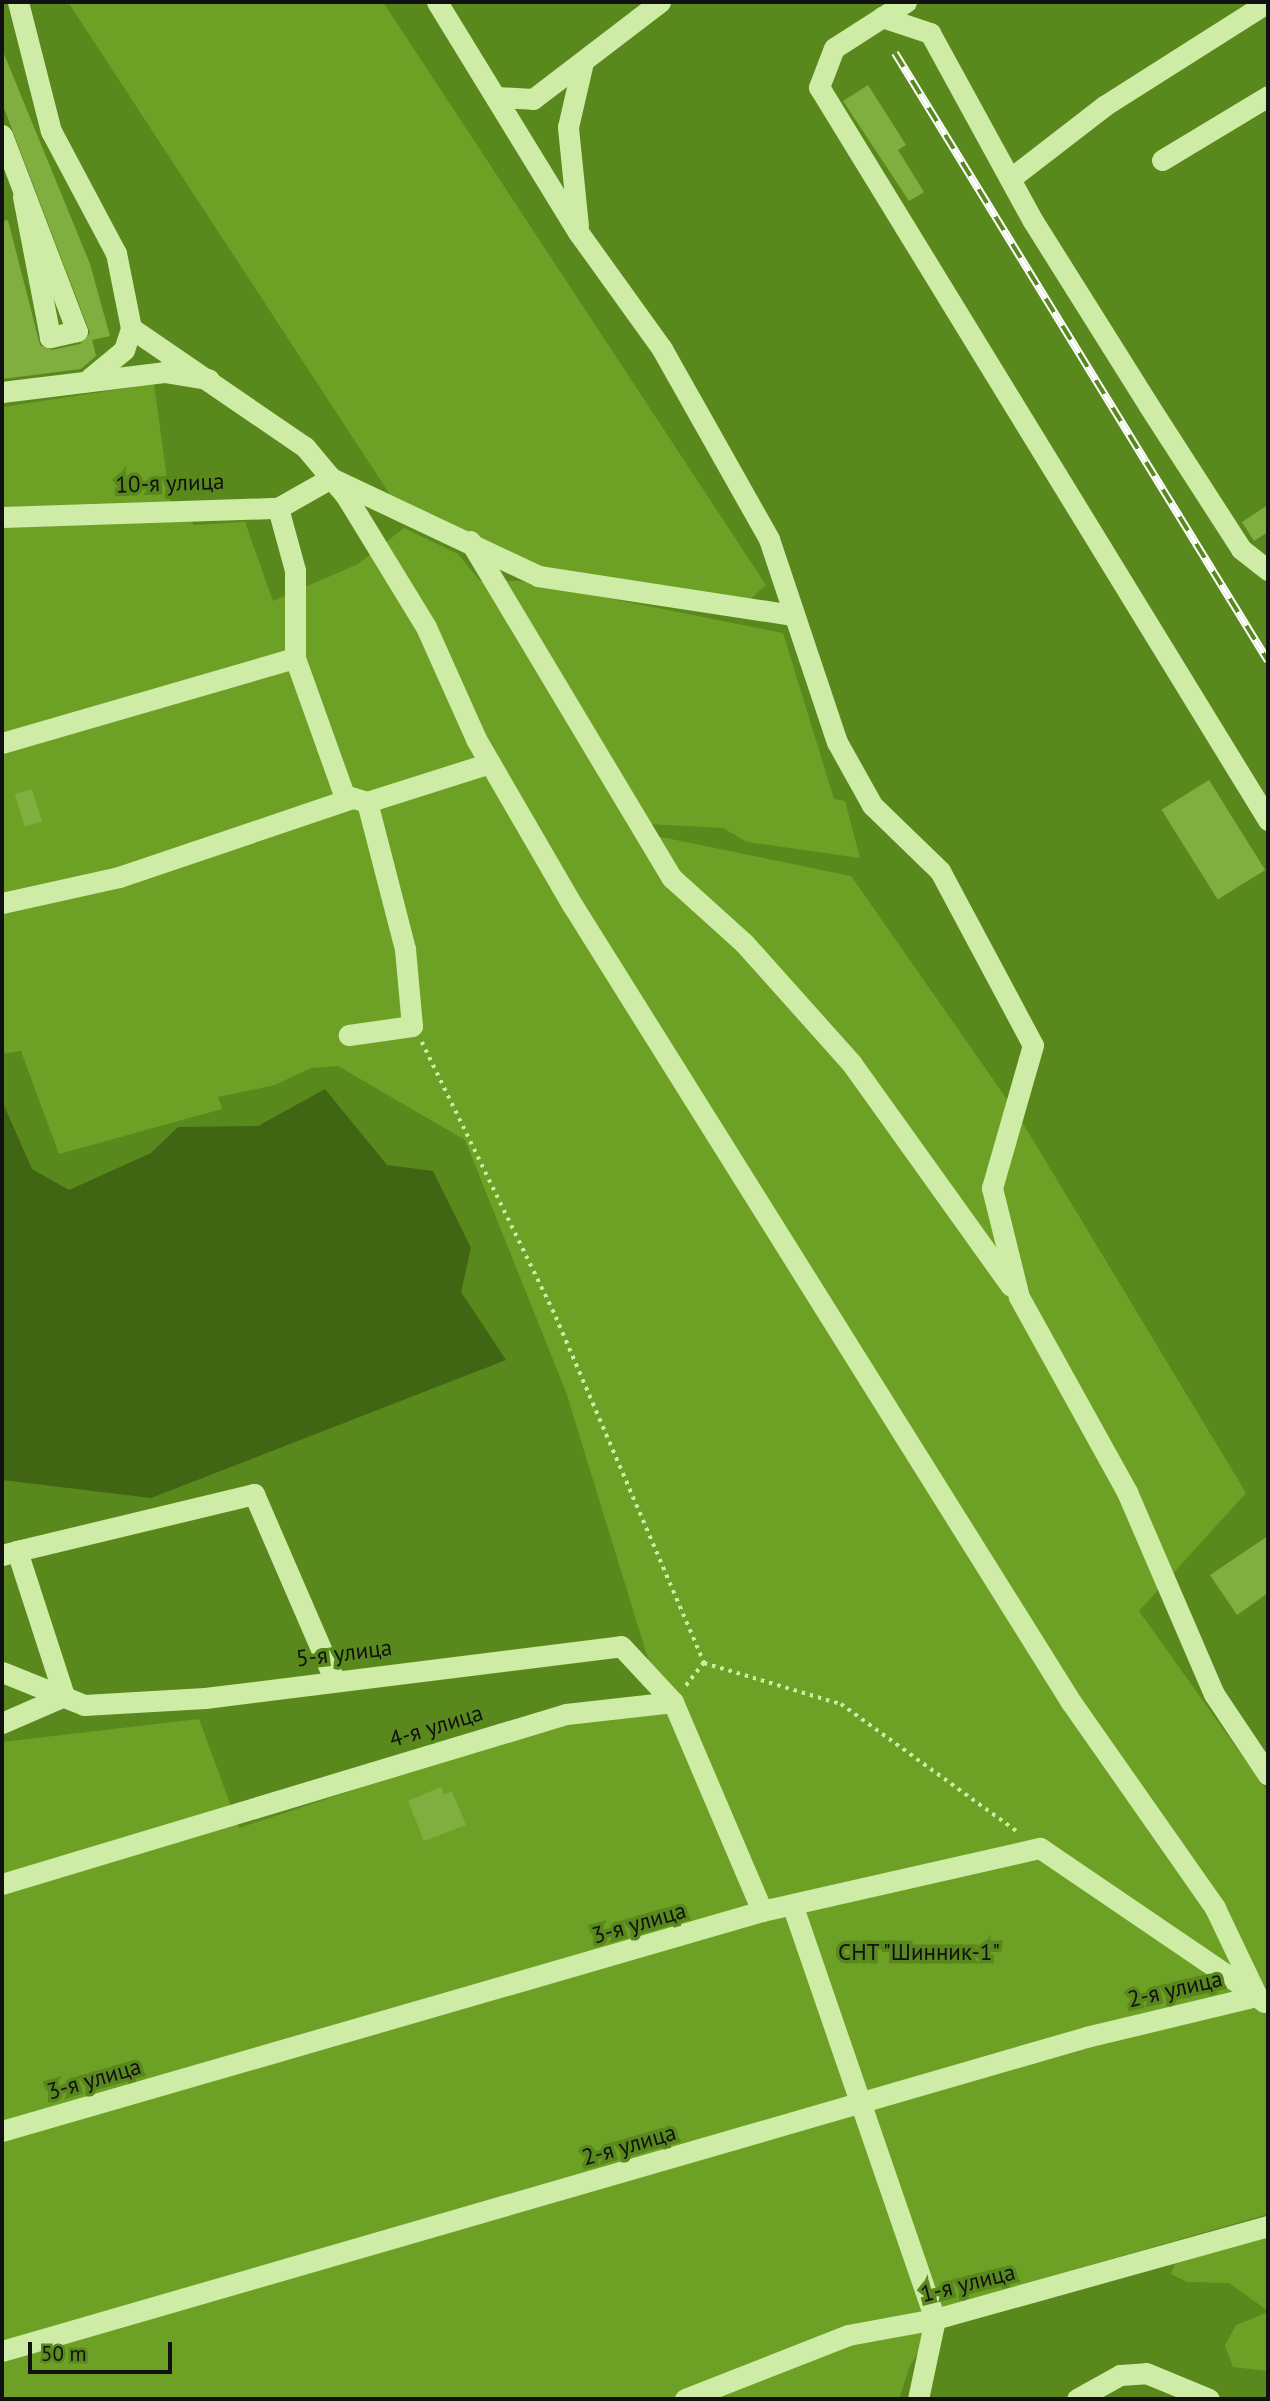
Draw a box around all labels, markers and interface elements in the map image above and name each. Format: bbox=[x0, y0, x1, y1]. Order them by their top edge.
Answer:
street label: 10-я улица bbox=[115, 467, 225, 499]
street label: 5-я улица bbox=[294, 1633, 394, 1673]
street label: 4-я улица bbox=[386, 1699, 486, 1753]
street label: 3-я улица bbox=[589, 1896, 689, 1950]
park label: СНТ "Шинник-1" bbox=[837, 1938, 1001, 1966]
street label: 2-я улица bbox=[1125, 1965, 1225, 2013]
street label: 3-я улица bbox=[44, 2052, 144, 2106]
street label: 2-я улица bbox=[579, 2118, 679, 2172]
street label: 1-я улица bbox=[918, 2258, 1018, 2308]
scale bar bbox=[32, 2328, 175, 2372]
text: 50 m bbox=[41, 2340, 87, 2367]

